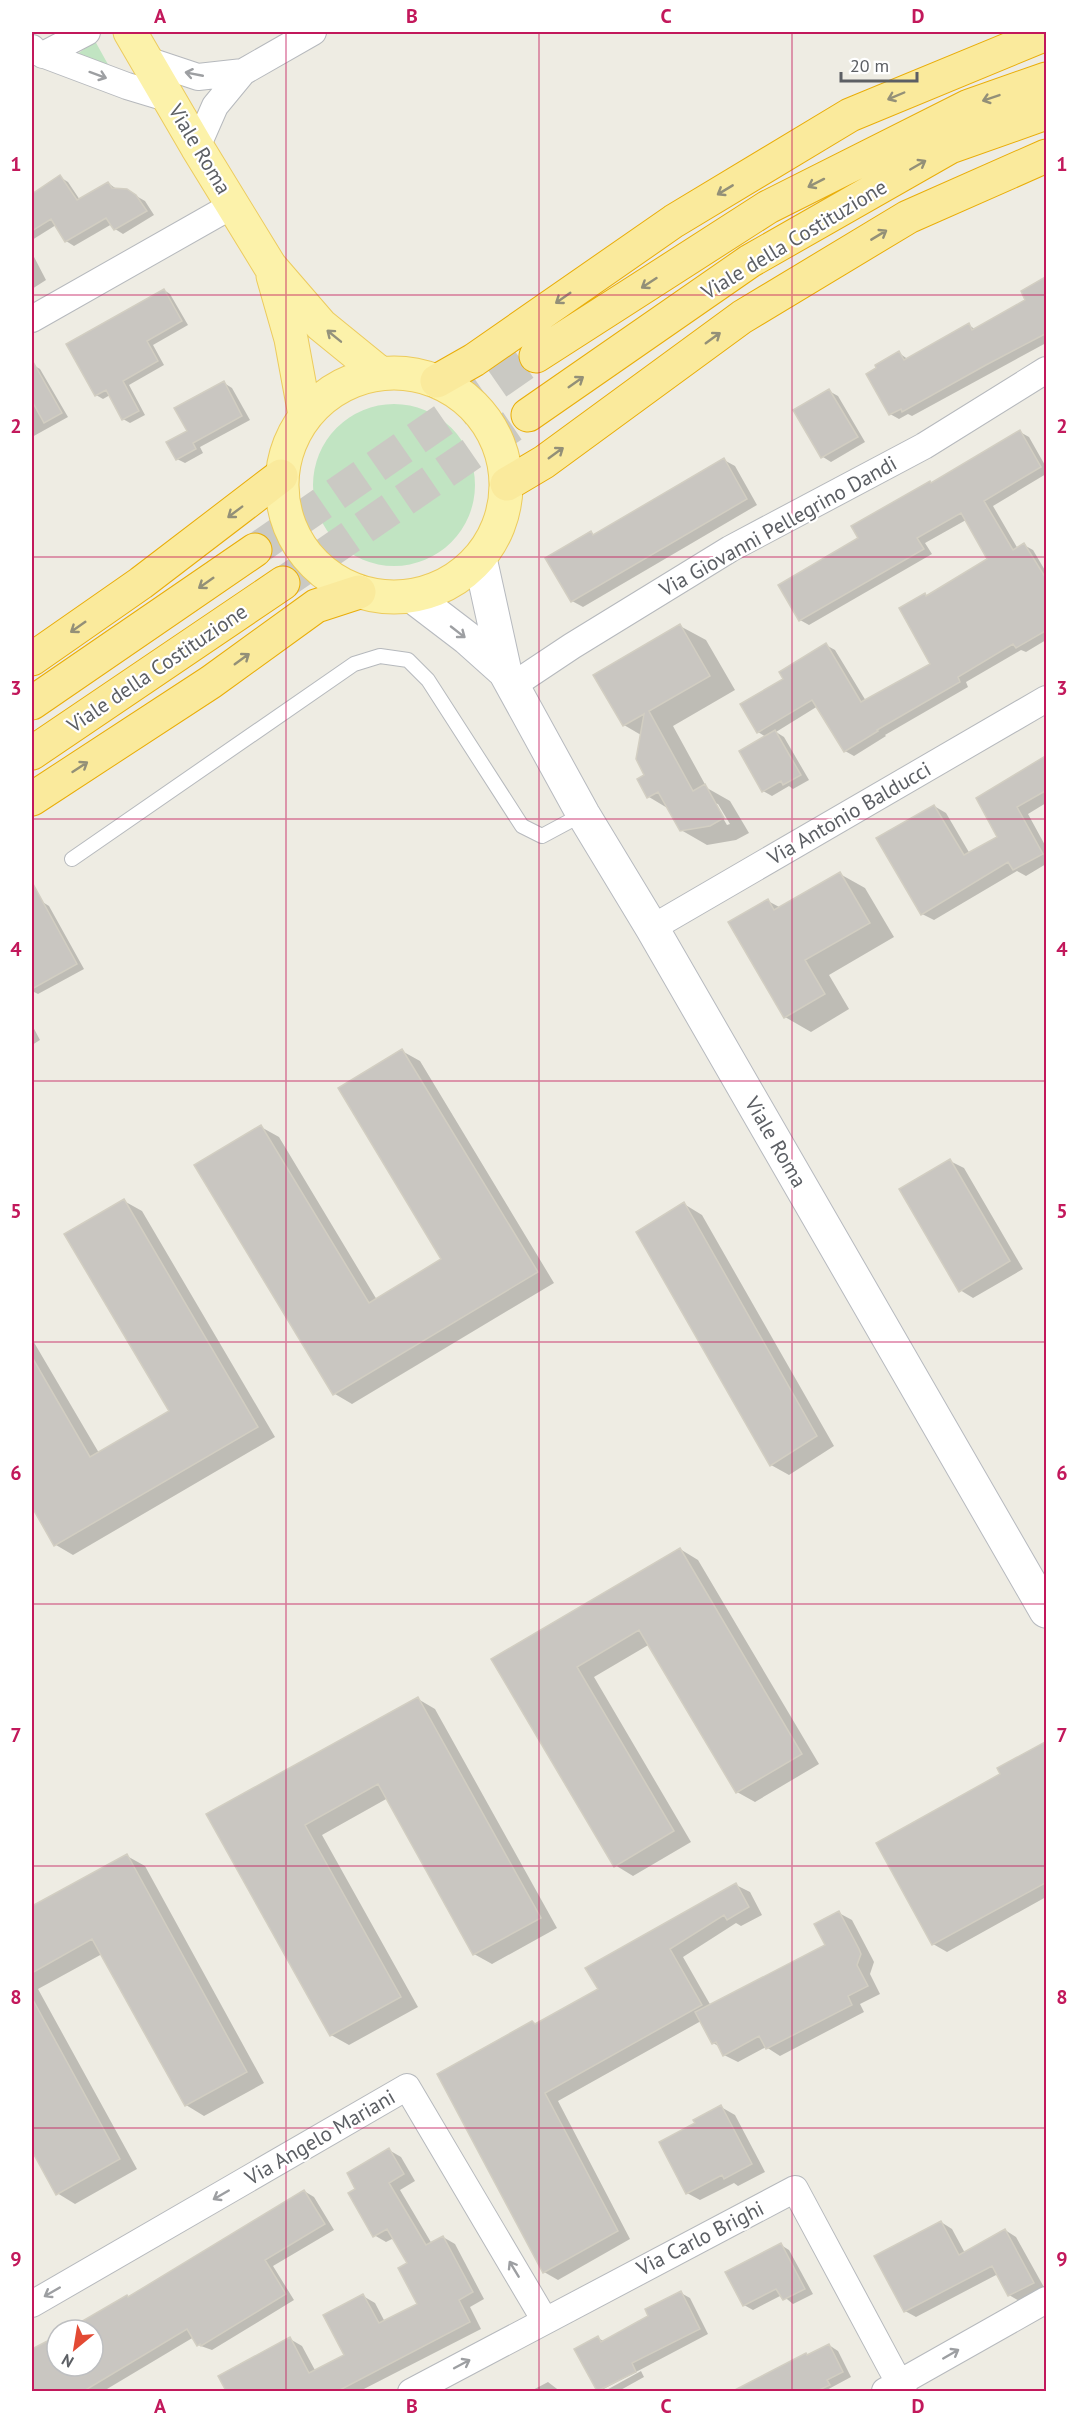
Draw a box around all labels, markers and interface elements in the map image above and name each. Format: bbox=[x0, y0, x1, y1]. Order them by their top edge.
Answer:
text: A bbox=[154, 3, 167, 29]
text: B bbox=[406, 3, 418, 29]
text: C bbox=[660, 3, 672, 29]
text: D bbox=[912, 3, 925, 29]
scale bar bbox=[841, 45, 918, 83]
text: 20 m bbox=[850, 54, 889, 77]
one-way arrow bbox=[185, 68, 204, 79]
one-way arrow bbox=[88, 71, 107, 82]
one-way arrow bbox=[887, 91, 905, 102]
one-way arrow bbox=[982, 94, 1001, 105]
street label: Viale Roma bbox=[162, 98, 237, 199]
text: 1 bbox=[10, 151, 22, 177]
text: 1 bbox=[1056, 151, 1068, 177]
one-way arrow bbox=[909, 158, 926, 170]
street label: Viale della Costituzione bbox=[695, 173, 892, 306]
one-way arrow bbox=[807, 177, 825, 189]
one-way arrow bbox=[717, 184, 734, 196]
one-way arrow bbox=[870, 228, 887, 240]
one-way arrow bbox=[641, 278, 658, 290]
one-way arrow bbox=[555, 292, 571, 304]
one-way arrow bbox=[327, 330, 343, 343]
one-way arrow bbox=[705, 332, 721, 344]
one-way arrow bbox=[568, 376, 584, 388]
text: 2 bbox=[10, 413, 22, 439]
text: 2 bbox=[1056, 413, 1068, 439]
one-way arrow bbox=[548, 447, 564, 460]
street label: Via Giovanni Pellegrino Dandi bbox=[654, 449, 901, 603]
one-way arrow bbox=[227, 505, 243, 518]
one-way arrow bbox=[199, 577, 215, 589]
street label: Viale della Costituzione bbox=[61, 598, 252, 739]
one-way arrow bbox=[70, 621, 86, 633]
one-way arrow bbox=[450, 626, 466, 638]
one-way arrow bbox=[234, 653, 250, 665]
text: 3 bbox=[10, 675, 22, 701]
text: 3 bbox=[1056, 675, 1068, 701]
street label: Via Antonio Balducci bbox=[762, 755, 936, 871]
one-way arrow bbox=[72, 761, 89, 774]
text: 4 bbox=[10, 936, 22, 962]
text: 4 bbox=[1056, 936, 1068, 962]
street label: Viale Roma bbox=[739, 1091, 813, 1192]
text: 5 bbox=[10, 1198, 22, 1224]
text: 5 bbox=[1056, 1198, 1068, 1224]
text: 6 bbox=[10, 1460, 22, 1486]
text: 6 bbox=[1056, 1460, 1068, 1486]
text: 7 bbox=[10, 1722, 22, 1748]
text: 7 bbox=[1056, 1722, 1068, 1748]
text: 8 bbox=[10, 1984, 22, 2010]
text: 8 bbox=[1056, 1984, 1068, 2010]
street label: Via Angelo Mariani bbox=[239, 2083, 400, 2191]
one-way arrow bbox=[213, 2189, 230, 2201]
street label: Via Carlo Brighi bbox=[631, 2194, 768, 2282]
text: 9 bbox=[10, 2246, 22, 2272]
text: 9 bbox=[1056, 2246, 1068, 2272]
one-way arrow bbox=[508, 2261, 520, 2278]
one-way arrow bbox=[44, 2287, 61, 2299]
north arrow bbox=[45, 2318, 105, 2378]
one-way arrow bbox=[942, 2348, 959, 2360]
text: N bbox=[58, 2350, 77, 2372]
one-way arrow bbox=[453, 2358, 470, 2370]
text: A bbox=[154, 2393, 167, 2419]
text: B bbox=[406, 2393, 418, 2419]
text: C bbox=[660, 2393, 672, 2419]
text: D bbox=[912, 2393, 925, 2419]

